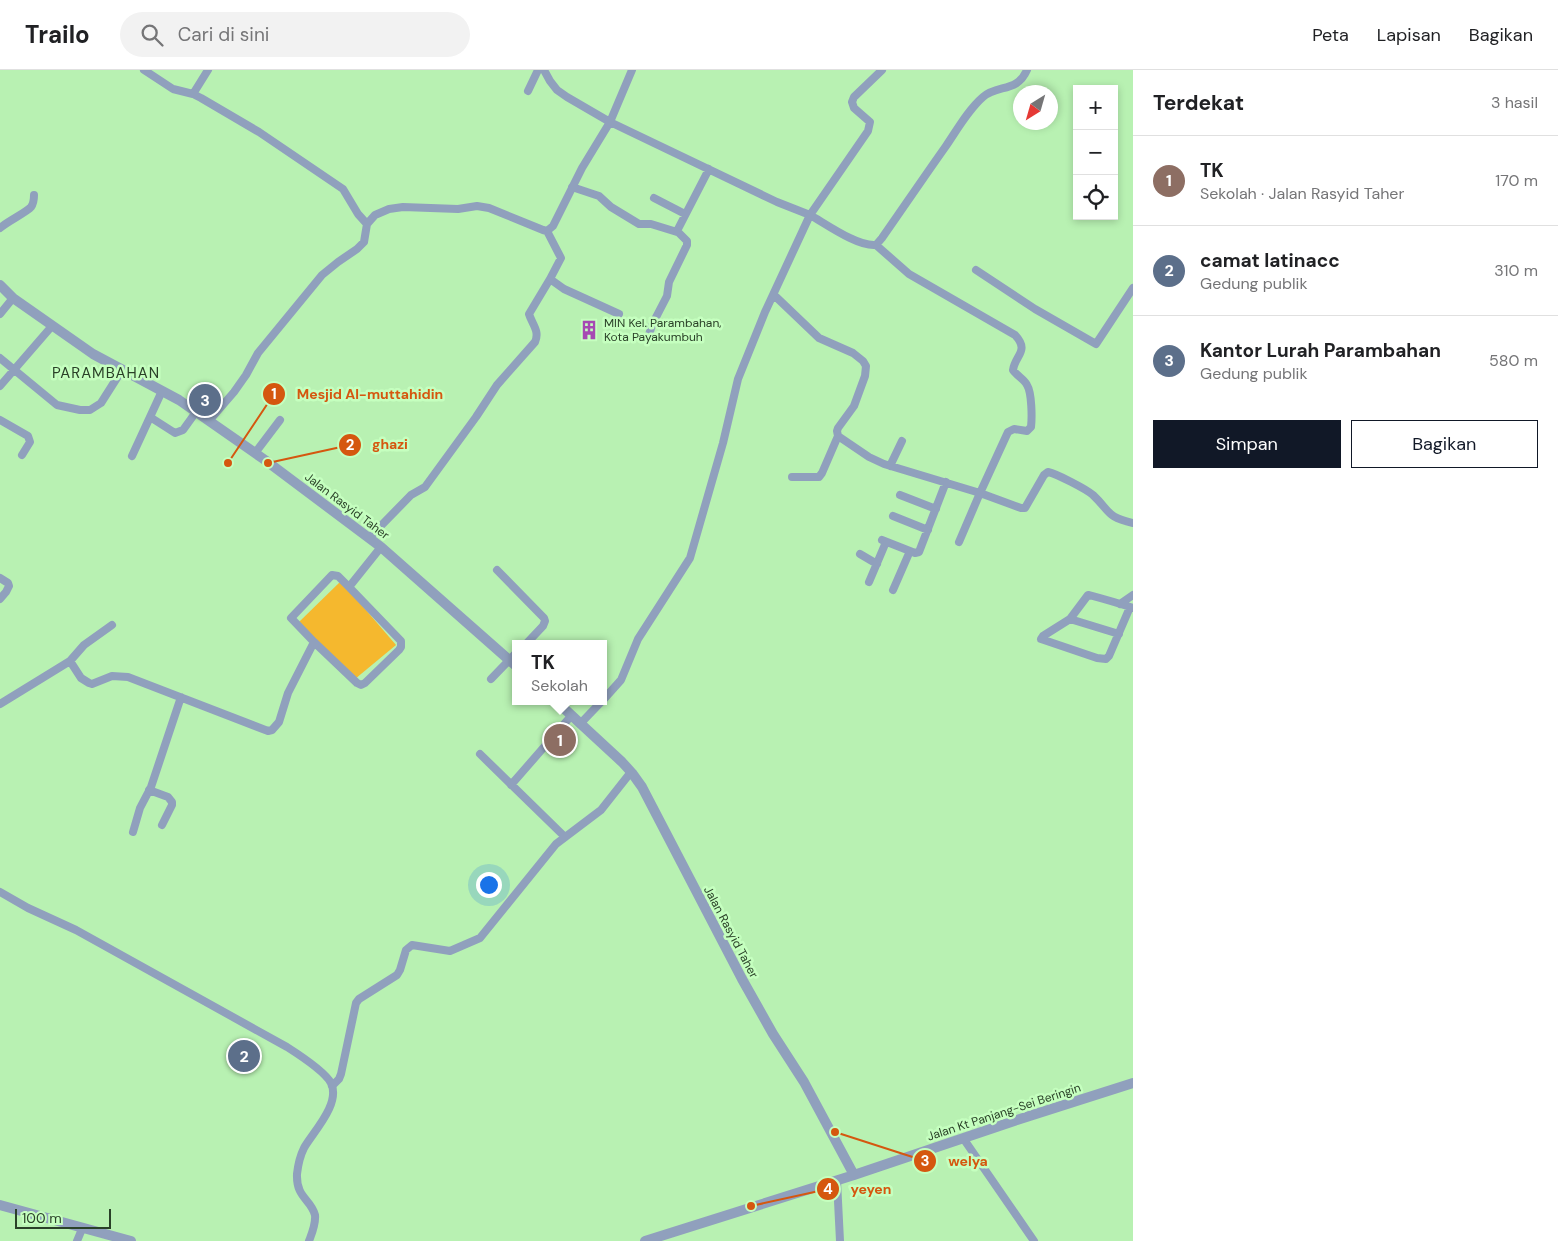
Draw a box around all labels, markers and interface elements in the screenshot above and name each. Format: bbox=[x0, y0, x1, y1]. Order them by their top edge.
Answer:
search box bbox=[120, 12, 470, 57]
text: Trailo bbox=[25, 19, 90, 50]
icon: search bbox=[138, 21, 166, 49]
text: Cari di sini bbox=[178, 22, 269, 47]
text: Peta bbox=[1312, 23, 1349, 47]
text: Lapisan bbox=[1377, 23, 1441, 47]
text: Bagikan bbox=[1469, 23, 1533, 47]
north arrow bbox=[1013, 85, 1058, 130]
map controls bbox=[1073, 85, 1118, 220]
button: + bbox=[1073, 85, 1118, 130]
text: Terdekat bbox=[1153, 89, 1244, 117]
text: 3 hasil bbox=[1491, 92, 1538, 113]
button: − bbox=[1073, 130, 1118, 175]
text: TK bbox=[1200, 158, 1224, 183]
text: 1 bbox=[1166, 170, 1172, 191]
text: 170 m bbox=[1495, 170, 1538, 191]
button: locate bbox=[1073, 175, 1118, 220]
text: Sekolah · Jalan Rasyid Taher bbox=[1200, 183, 1404, 204]
text: camat latinacc bbox=[1200, 248, 1340, 273]
text: 2 bbox=[1164, 260, 1174, 281]
text: 310 m bbox=[1494, 260, 1538, 281]
text: Gedung publik bbox=[1200, 273, 1307, 294]
place label: MIN Kel. Parambahan, Kota Payakumbuh bbox=[604, 315, 721, 345]
building icon: MIN Kel. Parambahan, Kota Payakumbuh bbox=[578, 319, 600, 341]
text: Kantor Lurah Parambahan bbox=[1200, 338, 1441, 363]
text: 3 bbox=[1164, 350, 1174, 371]
text: 580 m bbox=[1489, 350, 1538, 371]
district label: PARAMBAHAN bbox=[52, 363, 160, 383]
text: Gedung publik bbox=[1200, 363, 1307, 384]
callout: Mesjid Al-muttahidin bbox=[262, 379, 453, 408]
pin: 3 bbox=[189, 381, 221, 419]
text: 1 bbox=[271, 384, 277, 404]
text: Mesjid Al-muttahidin bbox=[297, 385, 443, 403]
button: Simpan bbox=[1153, 420, 1341, 468]
button: Bagikan bbox=[1351, 420, 1538, 468]
callout: ghazi bbox=[337, 430, 418, 459]
text: 2 bbox=[346, 435, 355, 455]
text: ghazi bbox=[372, 435, 408, 453]
street label: Jalan Rasyid Taher bbox=[301, 469, 393, 543]
popup bbox=[512, 640, 607, 705]
text: TK bbox=[531, 650, 555, 675]
text: Sekolah bbox=[531, 675, 588, 696]
pin: 1 bbox=[544, 721, 576, 759]
your location bbox=[476, 872, 502, 898]
street label: Jalan Rasyid Taher bbox=[700, 883, 762, 981]
pin: 2 bbox=[228, 1037, 260, 1075]
street label: Jalan Kt Panjang-Sei Beringin bbox=[925, 1080, 1083, 1144]
callout: welya bbox=[913, 1146, 997, 1175]
text: 3 bbox=[920, 1151, 930, 1171]
text: welya bbox=[948, 1152, 988, 1170]
callout: yeyen bbox=[815, 1175, 901, 1204]
text: 4 bbox=[823, 1179, 833, 1199]
text: yeyen bbox=[851, 1180, 891, 1198]
scale bar bbox=[15, 1206, 111, 1229]
text: 100 m bbox=[22, 1209, 62, 1227]

